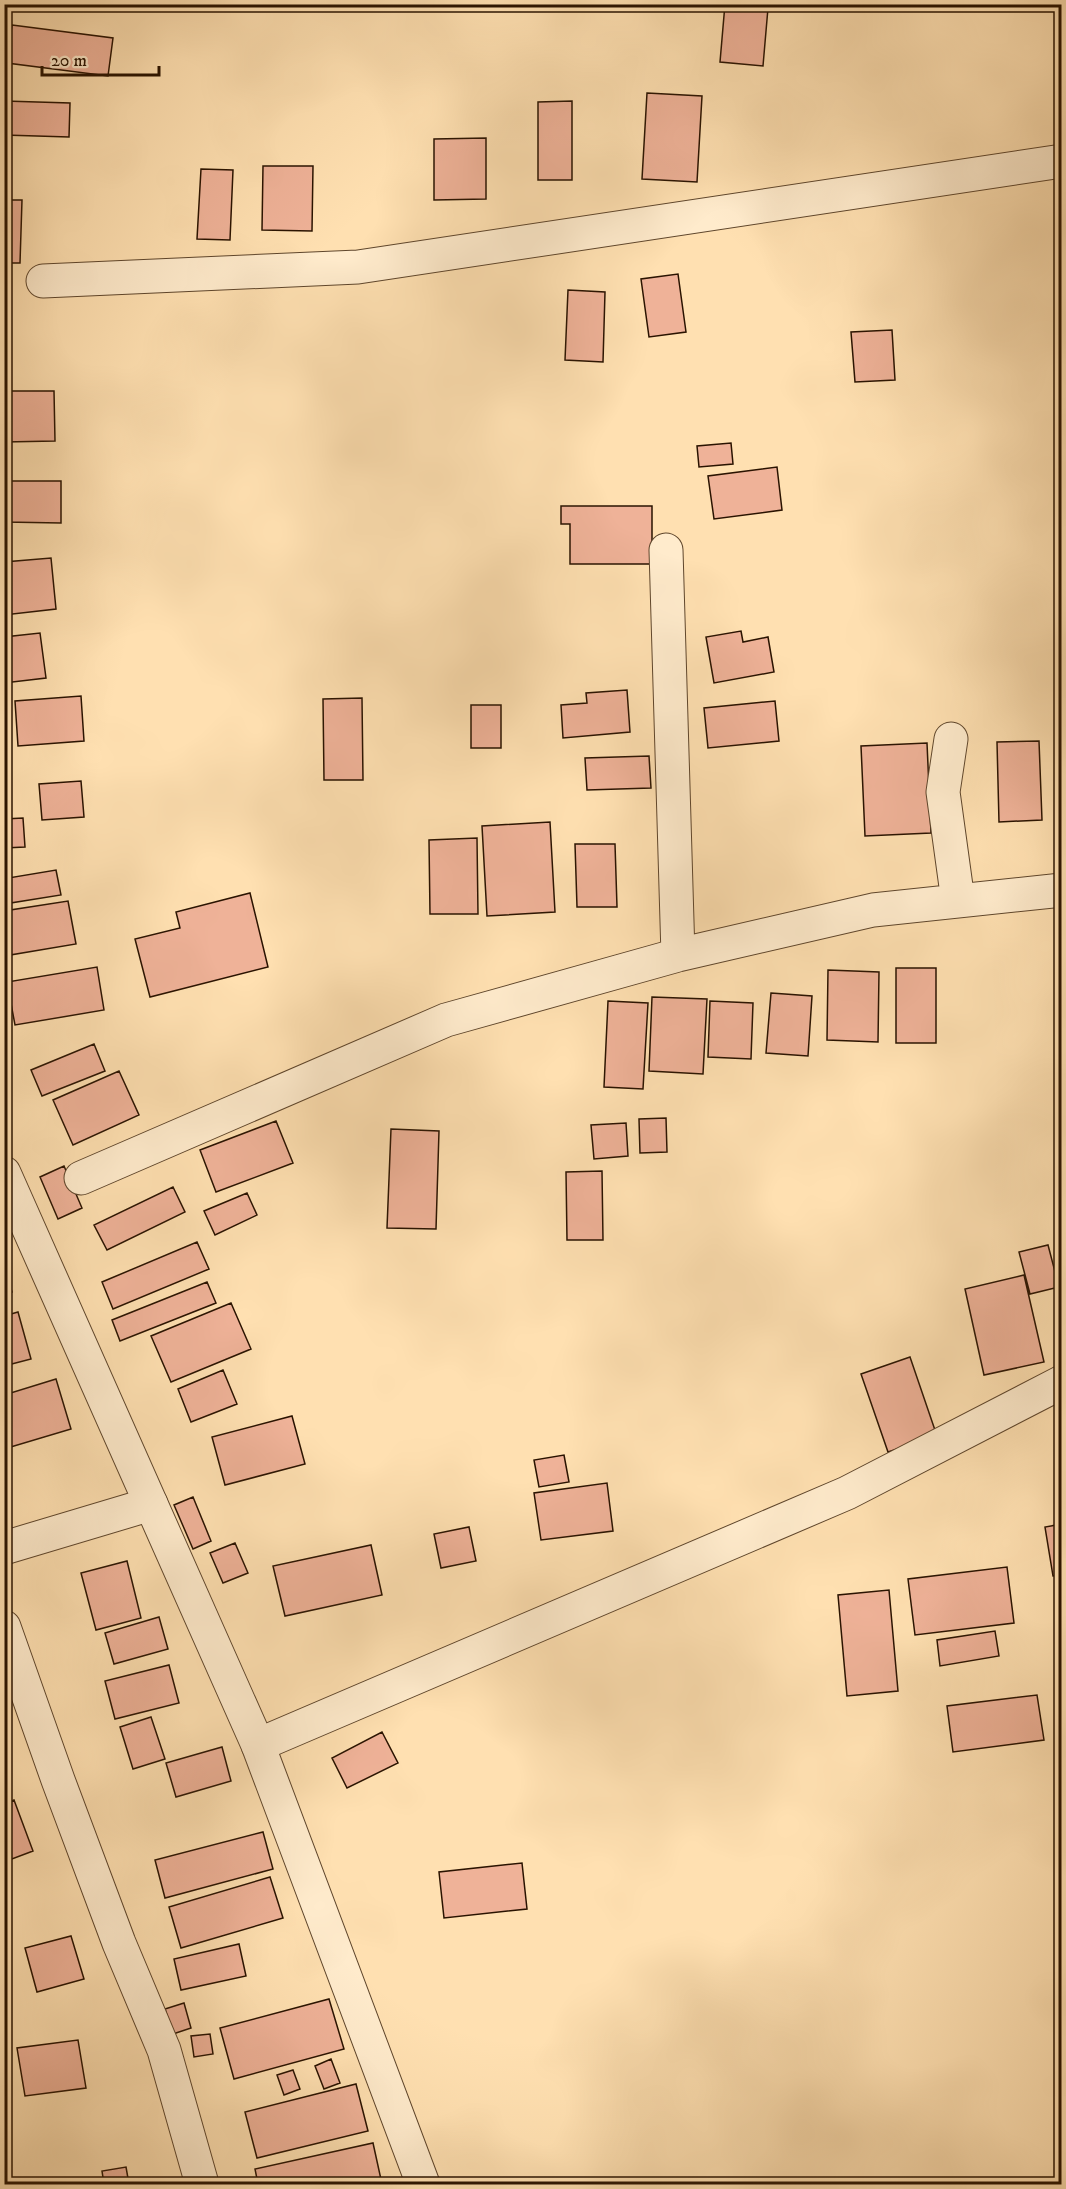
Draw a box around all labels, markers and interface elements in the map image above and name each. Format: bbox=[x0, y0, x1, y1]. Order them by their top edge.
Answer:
scale bar bbox=[42, 39, 159, 77]
text: 20 m bbox=[51, 50, 87, 72]

